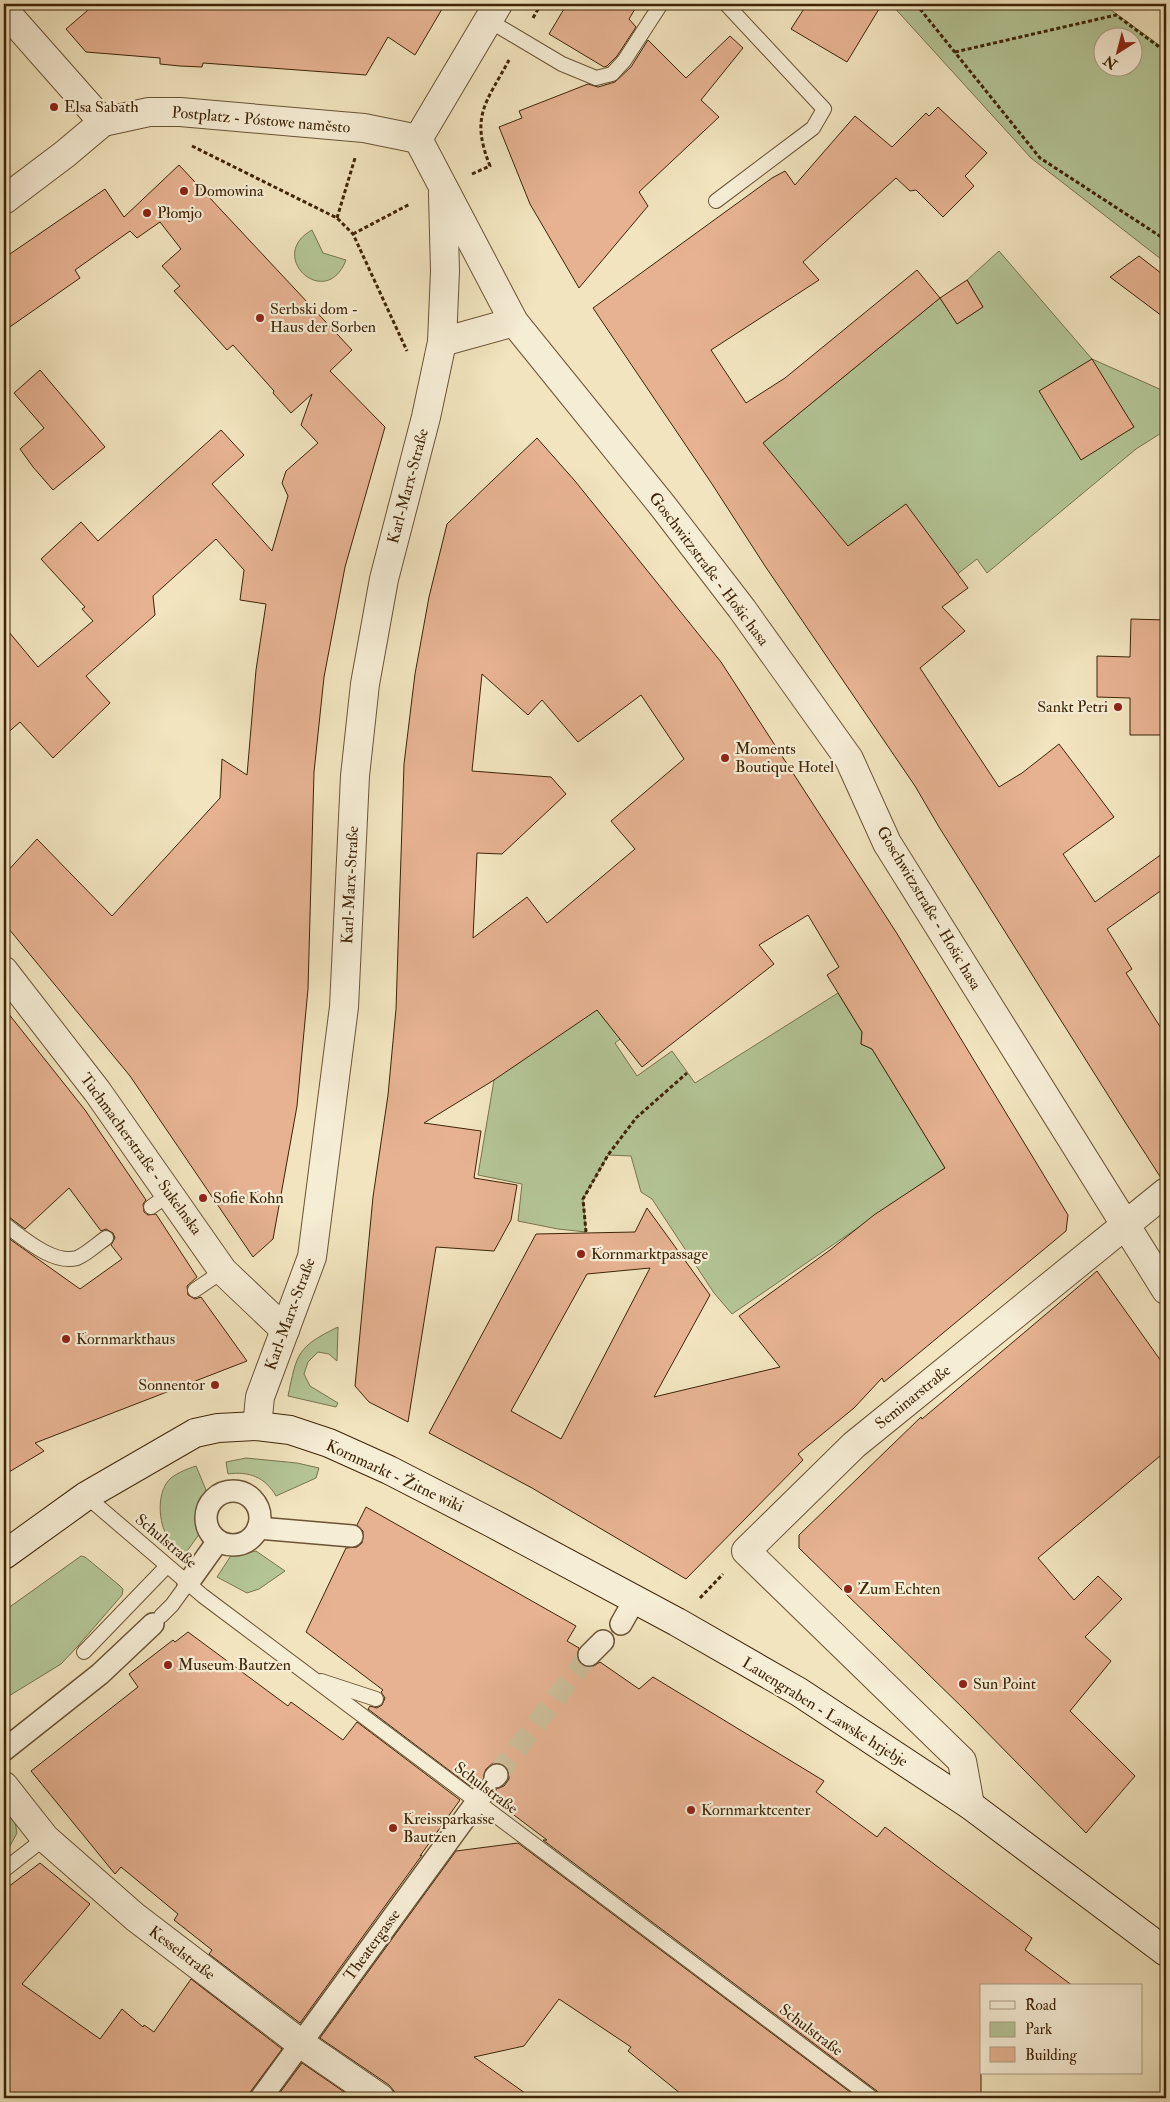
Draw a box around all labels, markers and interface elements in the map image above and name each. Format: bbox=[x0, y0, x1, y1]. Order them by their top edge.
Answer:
north arrow bbox=[1092, 28, 1142, 78]
text: N bbox=[1100, 51, 1122, 73]
place label: Elsa Sabath bbox=[64, 97, 139, 117]
marker: Elsa Sabath bbox=[48, 101, 60, 113]
street label: Postplatz - Póstowe naměsto bbox=[171, 102, 351, 139]
place label: Domowina bbox=[194, 181, 264, 201]
marker: Domowina bbox=[178, 185, 190, 197]
place label: Płomjo bbox=[157, 203, 202, 223]
marker: Płomjo bbox=[141, 207, 153, 219]
place label: Serbski dom - Haus der Sorben bbox=[270, 299, 376, 337]
marker: Serbski dom - Haus der Sorben bbox=[254, 312, 266, 324]
street label: Karl-Marx-Straße bbox=[383, 426, 433, 546]
street label: Goschwitzstraße - Hošic hasa bbox=[645, 488, 774, 650]
place label: Sankt Petri bbox=[1037, 697, 1108, 717]
marker: Sankt Petri bbox=[1112, 701, 1124, 713]
place label: Moments Boutique Hotel bbox=[735, 739, 834, 777]
marker: Moments Boutique Hotel bbox=[719, 752, 731, 764]
street label: Goschwitzstraße - Hošic hasa bbox=[872, 823, 986, 994]
street label: Karl-Marx-Straße bbox=[337, 825, 363, 945]
street label: Tuchmacherstraße - Sukelnska bbox=[76, 1069, 207, 1239]
place label: Sofie Kohn bbox=[213, 1188, 284, 1208]
marker: Sofie Kohn bbox=[197, 1192, 209, 1204]
place label: Kornmarktpassage bbox=[591, 1244, 708, 1265]
marker: Kornmarktpassage bbox=[575, 1248, 587, 1260]
street label: Karl-Marx-Straße bbox=[260, 1255, 320, 1373]
place label: Kornmarkthaus bbox=[76, 1329, 175, 1349]
marker: Kornmarkthaus bbox=[60, 1333, 72, 1345]
street label: Seminarstraße bbox=[871, 1360, 955, 1434]
place label: Sonnentor bbox=[138, 1375, 205, 1395]
marker: Sonnentor bbox=[209, 1379, 221, 1391]
street label: Kornmarkt - Žitne wiki bbox=[323, 1434, 467, 1517]
street label: Schulstraße bbox=[131, 1509, 201, 1573]
place label: Zum Echten bbox=[858, 1579, 940, 1599]
marker: Zum Echten bbox=[842, 1583, 854, 1595]
street label: Lauengraben - Lawske hrjebje bbox=[738, 1653, 912, 1771]
place label: Museum Bautzen bbox=[178, 1655, 291, 1675]
marker: Museum Bautzen bbox=[162, 1659, 174, 1671]
place label: Sun Point bbox=[973, 1674, 1036, 1694]
marker: Sun Point bbox=[957, 1678, 969, 1690]
street label: Schulstraße bbox=[450, 1758, 522, 1819]
place label: Kornmarktcenter bbox=[701, 1800, 811, 1820]
marker: Kornmarktcenter bbox=[685, 1804, 697, 1816]
place label: Kreissparkasse Bautzen bbox=[403, 1809, 495, 1847]
marker: Kreissparkasse Bautzen bbox=[387, 1822, 399, 1834]
street label: Theatergasse bbox=[339, 1905, 405, 1985]
street label: Kesselstraße bbox=[145, 1922, 219, 1985]
legend bbox=[980, 1984, 1142, 2074]
text: Road bbox=[1025, 1996, 1057, 2015]
street label: Schulstraße bbox=[775, 2000, 847, 2061]
text: Park bbox=[1025, 2020, 1052, 2039]
text: Building bbox=[1025, 2046, 1077, 2065]

